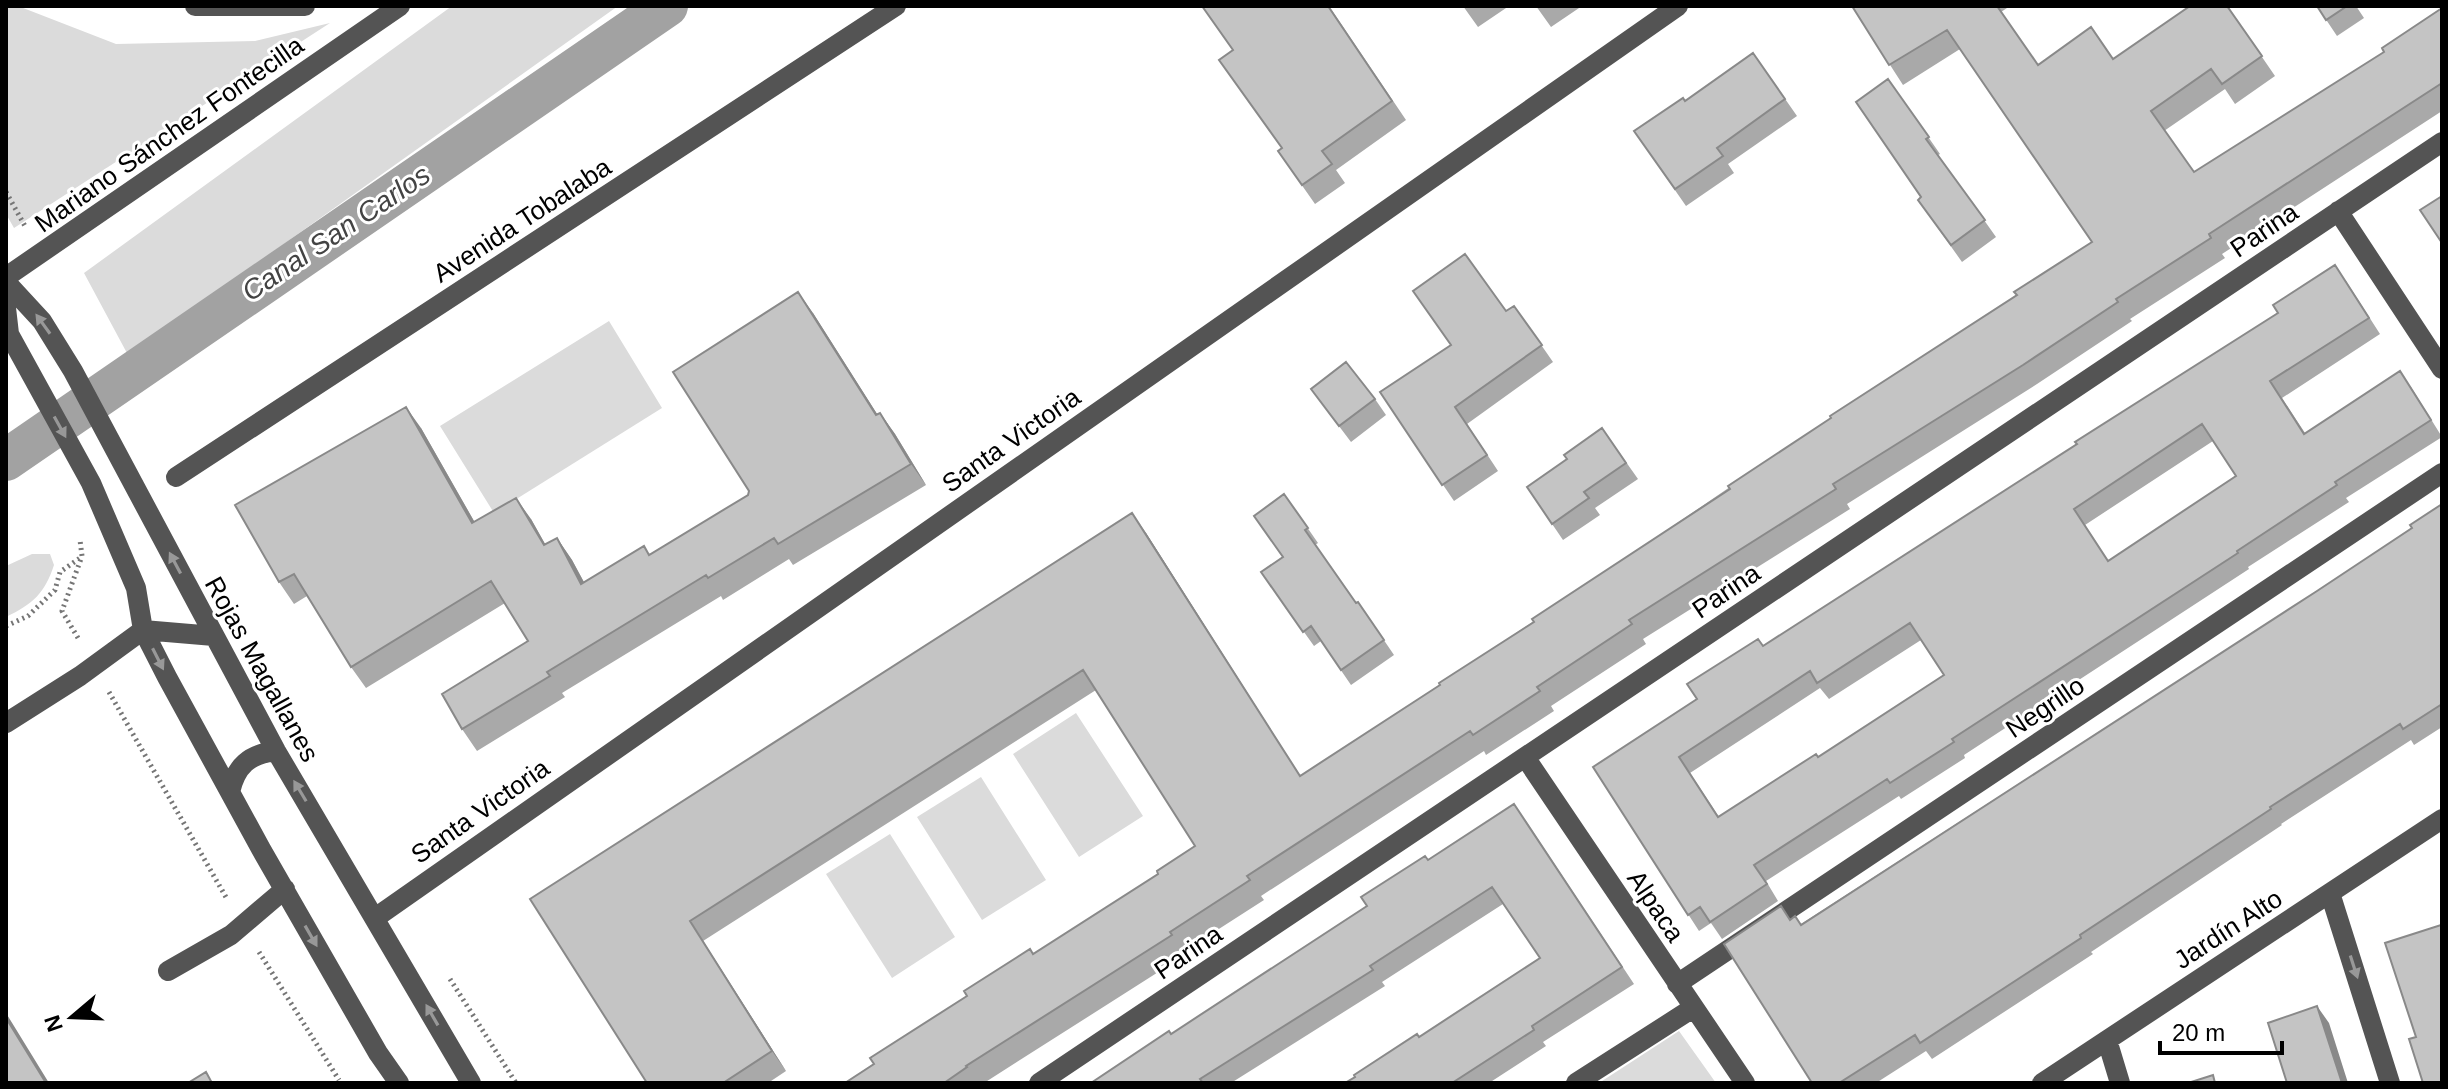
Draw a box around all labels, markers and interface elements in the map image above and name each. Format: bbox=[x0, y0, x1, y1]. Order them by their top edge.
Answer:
street label: Mariano Sánchez Fontecilla bbox=[29, 29, 309, 238]
street label: Avenida Tobalaba bbox=[428, 151, 617, 289]
water label: Canal San Carlos bbox=[236, 159, 436, 307]
street label: Parina bbox=[2224, 196, 2304, 263]
one-way arrow bbox=[35, 314, 51, 334]
street label: Santa Victoria bbox=[936, 381, 1086, 499]
one-way arrow bbox=[53, 416, 67, 438]
one-way arrow bbox=[168, 552, 182, 575]
street label: Parina bbox=[1686, 557, 1766, 624]
street label: Rojas Magallanes bbox=[199, 571, 325, 767]
one-way arrow bbox=[151, 648, 165, 671]
street label: Negrillo bbox=[2000, 670, 2090, 744]
street label: Santa Victoria bbox=[405, 752, 555, 870]
one-way arrow bbox=[293, 780, 307, 802]
street label: Alpaca bbox=[1621, 865, 1691, 948]
street label: Jardín Alto bbox=[2168, 883, 2288, 975]
street label: Parina bbox=[1148, 918, 1228, 985]
one-way arrow bbox=[304, 925, 318, 947]
one-way arrow bbox=[2348, 955, 2360, 979]
north arrow bbox=[32, 977, 112, 1057]
one-way arrow bbox=[425, 1004, 439, 1027]
scale bar bbox=[2160, 1005, 2282, 1055]
text: N bbox=[39, 1012, 68, 1035]
text: 20 m bbox=[2172, 1019, 2225, 1046]

